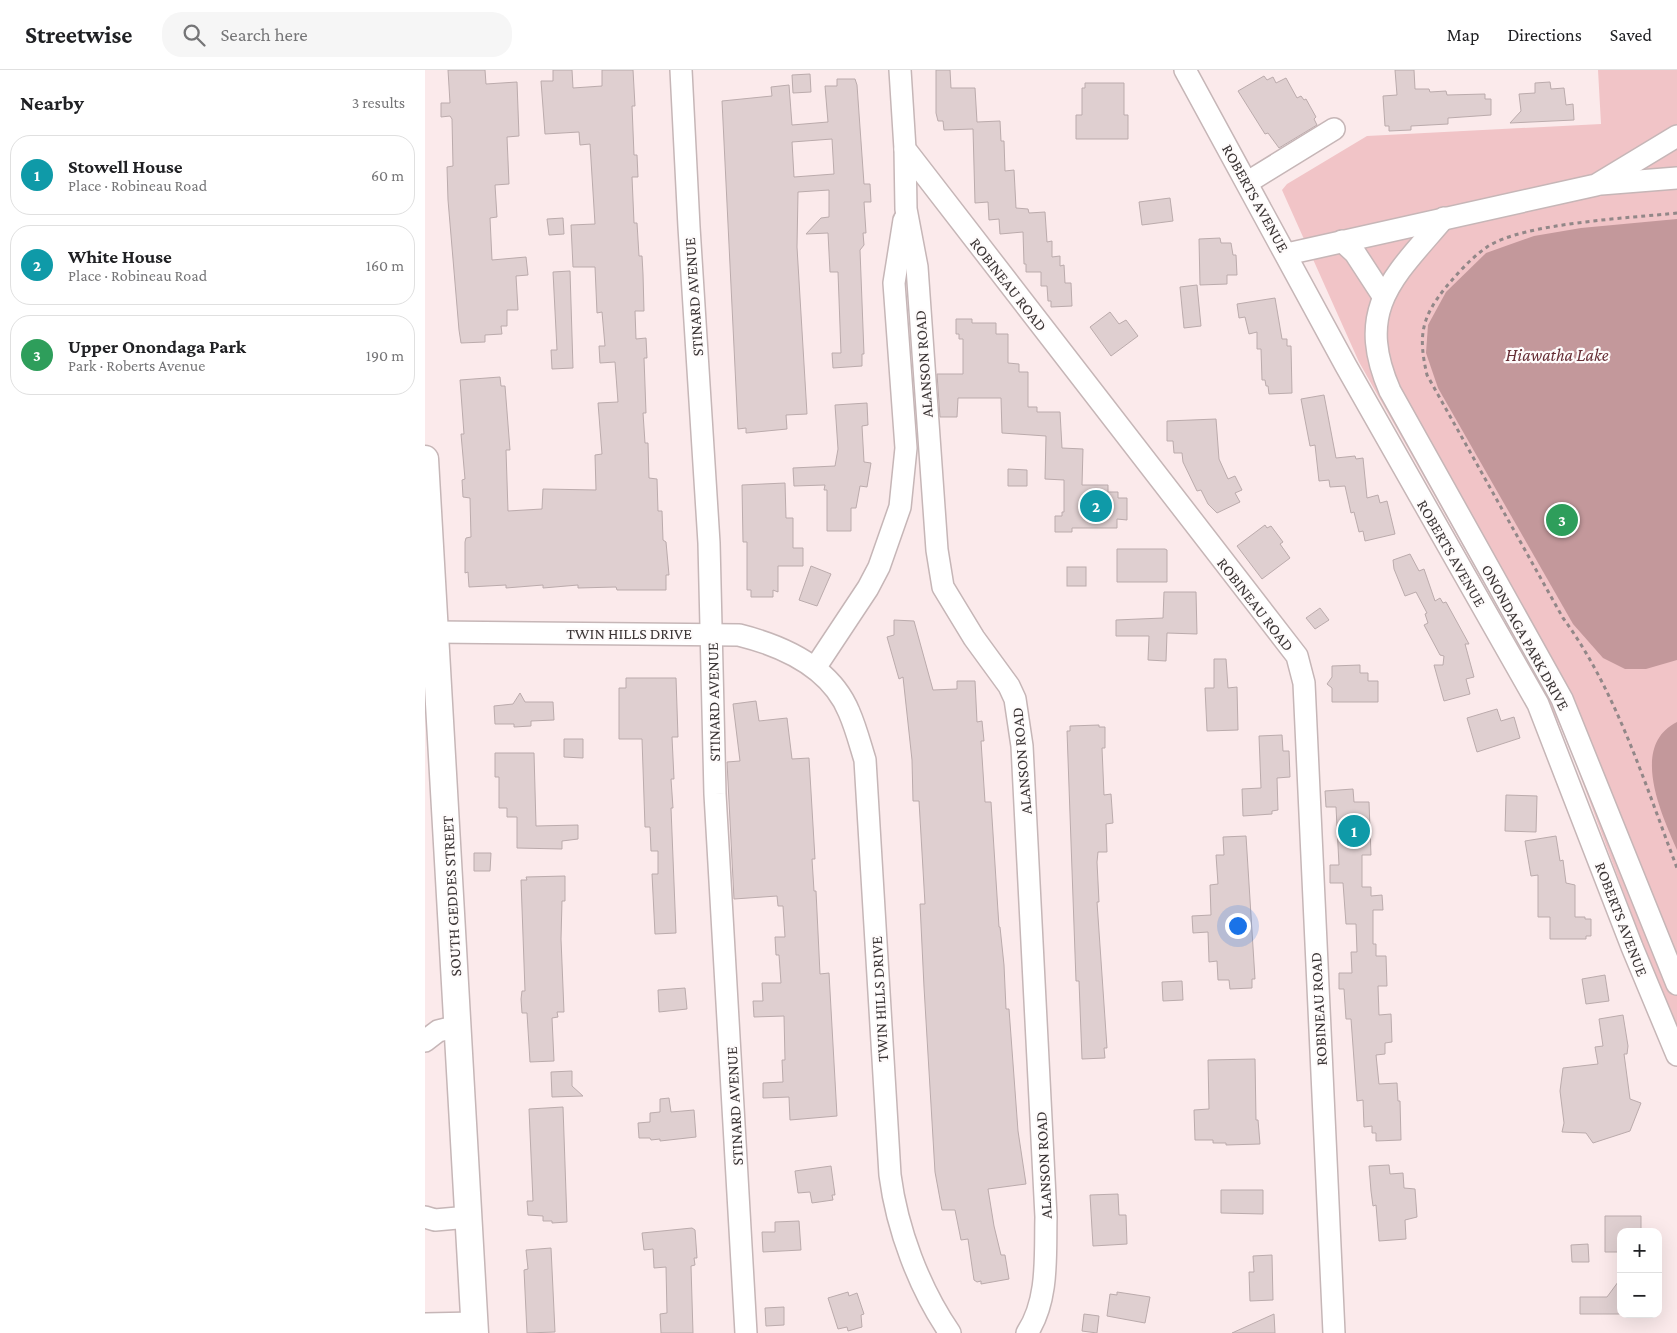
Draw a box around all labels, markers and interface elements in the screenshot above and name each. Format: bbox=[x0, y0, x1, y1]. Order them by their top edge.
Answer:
search box bbox=[162, 12, 512, 57]
text: Streetwise bbox=[25, 21, 132, 48]
icon: search bbox=[180, 21, 208, 49]
text: Search here bbox=[220, 24, 308, 45]
text: Map bbox=[1447, 25, 1479, 45]
text: Directions bbox=[1507, 25, 1582, 45]
text: Saved bbox=[1610, 25, 1652, 45]
text: Nearby bbox=[20, 91, 84, 115]
text: 3 results bbox=[352, 94, 405, 111]
street label: ROBERTS AVENUE bbox=[1219, 141, 1292, 255]
text: Stowell House bbox=[68, 156, 183, 177]
text: 1 bbox=[34, 167, 40, 184]
text: 60 m bbox=[371, 167, 404, 184]
text: Place · Robineau Road bbox=[68, 177, 207, 194]
street label: ROBINEAU ROAD bbox=[967, 234, 1050, 334]
street label: STINARD AVENUE bbox=[681, 237, 706, 357]
text: White House bbox=[68, 246, 172, 267]
text: 2 bbox=[33, 257, 41, 274]
text: 160 m bbox=[366, 257, 404, 274]
text: Place · Robineau Road bbox=[68, 267, 207, 284]
street label: ALANSON ROAD bbox=[911, 310, 936, 418]
text: Upper Onondaga Park bbox=[68, 336, 246, 357]
water label: Hiawatha Lake bbox=[1506, 345, 1609, 365]
text: 3 bbox=[33, 347, 41, 364]
text: 190 m bbox=[366, 347, 404, 364]
text: Park · Roberts Avenue bbox=[68, 357, 205, 374]
pin: 2 bbox=[1080, 487, 1112, 525]
street label: ROBERTS AVENUE bbox=[1414, 497, 1489, 610]
pin: 3 bbox=[1546, 501, 1578, 539]
street label: ROBINEAU ROAD bbox=[1214, 554, 1297, 654]
street label: ONONDAGA PARK DRIVE bbox=[1478, 561, 1573, 713]
street label: TWIN HILLS DRIVE bbox=[566, 625, 692, 642]
street label: STINARD AVENUE bbox=[704, 642, 723, 762]
street label: ALANSON ROAD bbox=[1008, 707, 1035, 815]
pin: 1 bbox=[1338, 812, 1370, 850]
street label: SOUTH GEDDES STREET bbox=[439, 815, 464, 977]
street label: ROBERTS AVENUE bbox=[1592, 860, 1651, 979]
your location bbox=[1225, 913, 1251, 939]
street label: TWIN HILLS DRIVE bbox=[868, 935, 891, 1062]
street label: ROBINEAU ROAD bbox=[1307, 952, 1330, 1066]
street label: STINARD AVENUE bbox=[723, 1046, 746, 1166]
street label: ALANSON ROAD bbox=[1032, 1111, 1055, 1219]
map controls bbox=[1617, 1228, 1662, 1318]
button: + bbox=[1617, 1228, 1662, 1273]
button: − bbox=[1617, 1273, 1662, 1318]

